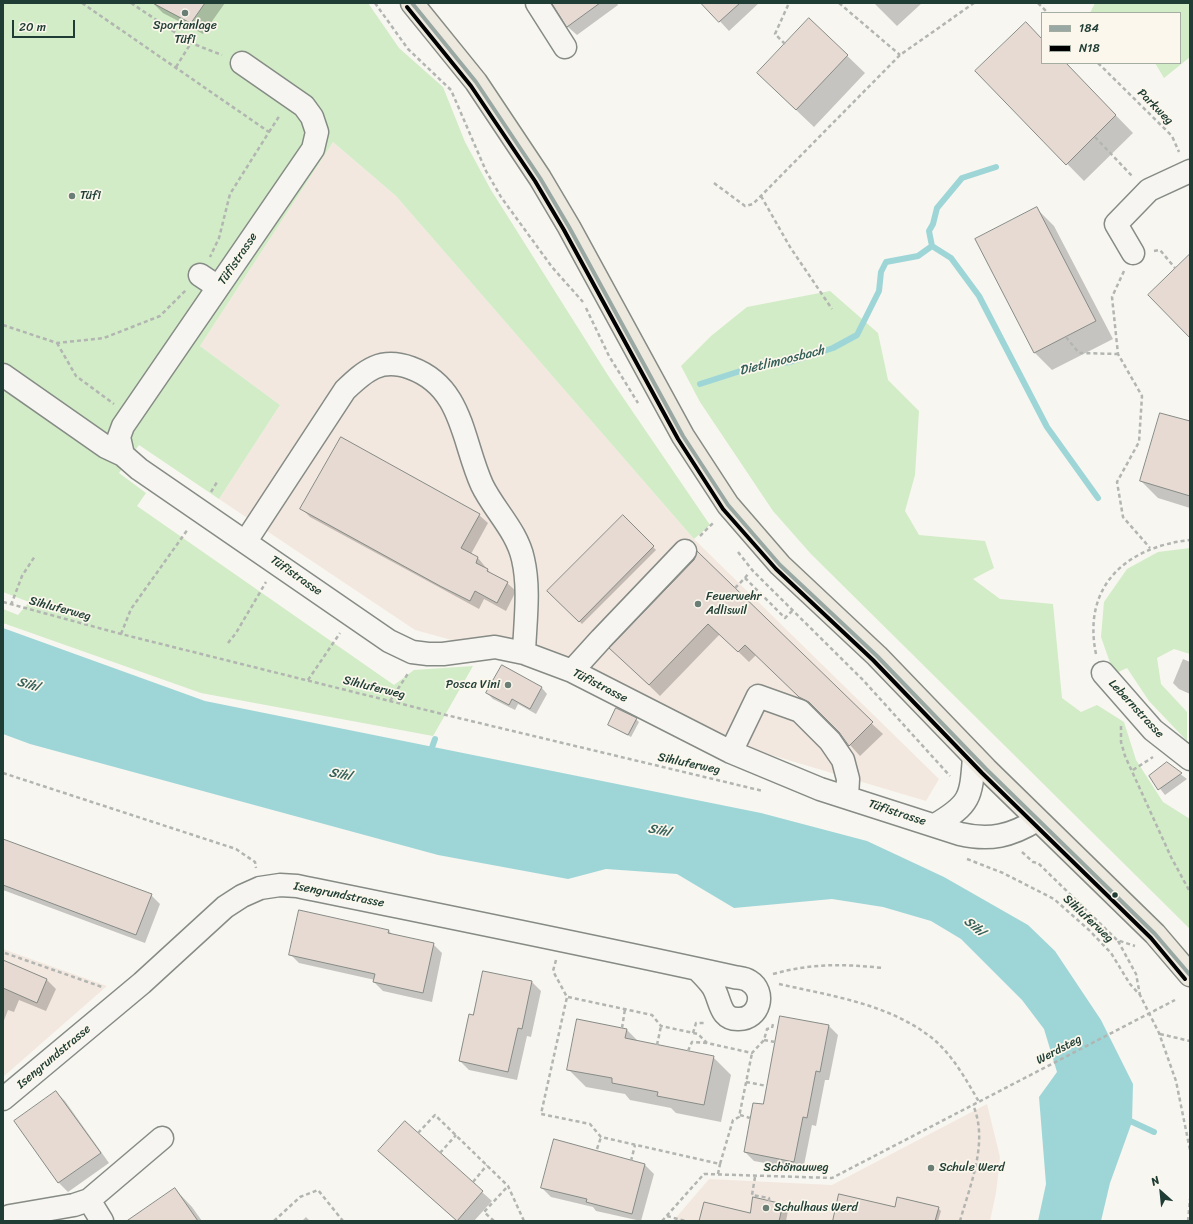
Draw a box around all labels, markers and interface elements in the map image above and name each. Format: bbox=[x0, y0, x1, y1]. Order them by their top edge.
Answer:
marker: Sportanlage Tüfi bbox=[180, 8, 190, 18]
scale bar bbox=[14, 12, 77, 38]
legend bbox=[1041, 12, 1181, 64]
text: 20 m bbox=[19, 16, 46, 38]
text: 184 bbox=[1079, 17, 1099, 39]
place label: Sportanlage Tüfi bbox=[153, 19, 217, 47]
text: N18 bbox=[1079, 37, 1100, 59]
street label: Parkweg bbox=[1134, 86, 1176, 128]
place label: Tüfi bbox=[80, 189, 101, 203]
marker: Tüfi bbox=[67, 191, 77, 201]
street label: Tüfistrasse bbox=[215, 230, 261, 288]
water label: Dietlimoosbach bbox=[738, 343, 826, 379]
street label: Tüfistrasse bbox=[267, 553, 325, 599]
place label: Feuerwehr Adliswil bbox=[706, 590, 762, 618]
street label: Sihluferweg bbox=[28, 594, 92, 624]
marker: Feuerwehr Adliswil bbox=[693, 599, 703, 609]
street label: Tüfistrasse bbox=[570, 666, 630, 706]
street label: Sihluferweg bbox=[341, 673, 407, 703]
water label: Sihl bbox=[15, 674, 41, 696]
street label: Lebernstrasse bbox=[1105, 677, 1167, 741]
place label: Posca Vini bbox=[446, 678, 500, 692]
marker: Posca Vini bbox=[503, 680, 513, 690]
street label: Sihluferweg bbox=[656, 750, 722, 778]
water label: Sihl bbox=[328, 765, 352, 785]
street label: Tüfistrasse bbox=[866, 797, 928, 829]
water label: Sihl bbox=[647, 821, 671, 841]
street label: Isengrundstrasse bbox=[292, 879, 386, 911]
unlabelled marker bbox=[1110, 890, 1120, 900]
street label: Sihluferweg bbox=[1060, 892, 1116, 946]
water label: Sihl bbox=[960, 914, 988, 940]
street label: Isengrundstrasse bbox=[14, 1022, 94, 1092]
street label: Werdsteg bbox=[1034, 1032, 1084, 1068]
street label: Schönauweg bbox=[763, 1161, 829, 1175]
place label: Schule Werd bbox=[939, 1161, 1005, 1175]
marker: Schule Werd bbox=[926, 1163, 936, 1173]
text: N bbox=[1148, 1171, 1163, 1191]
north arrow bbox=[1141, 1172, 1181, 1212]
place label: Schulhaus Werd bbox=[774, 1201, 858, 1215]
marker: Schulhaus Werd bbox=[761, 1203, 771, 1213]

